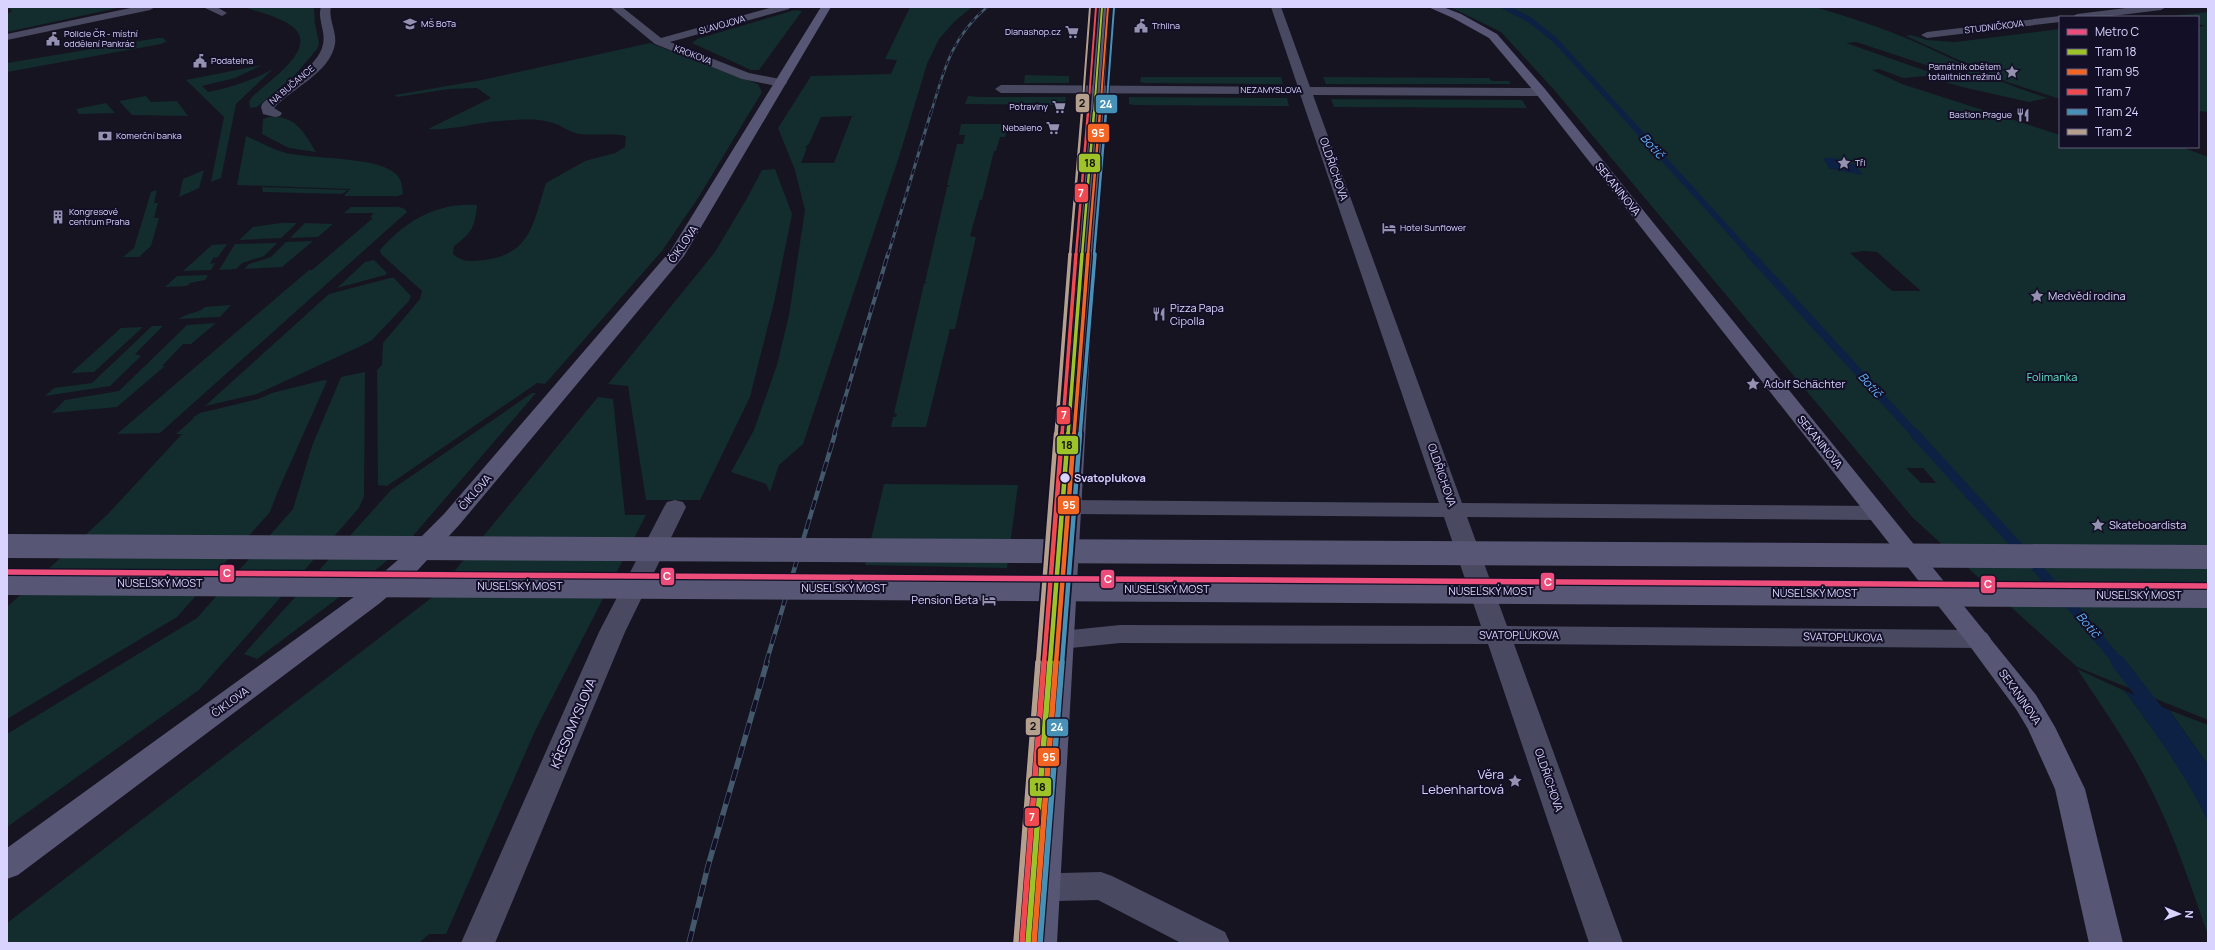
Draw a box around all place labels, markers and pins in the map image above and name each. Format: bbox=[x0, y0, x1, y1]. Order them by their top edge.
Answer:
school or university icon: MŠ BoTa bbox=[402, 16, 418, 32]
place label: MŠ BoTa bbox=[421, 17, 456, 30]
public building icon: Trhlina bbox=[1133, 18, 1149, 34]
place label: Trhlina bbox=[1152, 19, 1180, 32]
supermarket icon: Dianashop.cz bbox=[1064, 24, 1080, 40]
place label: Dianashop.cz bbox=[1005, 25, 1061, 38]
place label: Policie ČR - místní oddělení Pankrác bbox=[64, 27, 138, 50]
public building icon: Policie ČR - místní oddělení Pankrác bbox=[45, 31, 61, 47]
public building icon: Podatelna bbox=[192, 53, 208, 69]
place label: Podatelna bbox=[211, 54, 253, 67]
place label: Památník obětem totalitních režimů bbox=[1928, 60, 2001, 83]
place icon: Památník obětem totalitních režimů bbox=[2004, 64, 2020, 80]
supermarket icon: Potraviny bbox=[1051, 99, 1067, 115]
place label: Potraviny bbox=[1009, 100, 1048, 113]
restaurant icon: Bastion Prague bbox=[2015, 107, 2031, 123]
place label: Bastion Prague bbox=[1949, 108, 2012, 121]
supermarket icon: Nebaleno bbox=[1045, 120, 1061, 136]
place label: Nebaleno bbox=[1002, 121, 1042, 134]
bank icon: Komerční banka bbox=[97, 128, 113, 144]
place label: Komerční banka bbox=[116, 129, 182, 142]
place icon: Tři bbox=[1836, 155, 1852, 171]
place label: Tři bbox=[1855, 156, 1865, 169]
place label: Kongresové centrum Praha bbox=[69, 205, 130, 228]
building icon: Kongresové centrum Praha bbox=[50, 209, 66, 225]
hotel icon: Hotel Sunflower bbox=[1381, 220, 1397, 236]
place label: Hotel Sunflower bbox=[1400, 221, 1467, 234]
place icon: Medvědí rodina bbox=[2029, 288, 2045, 304]
place label: Medvědí rodina bbox=[2048, 288, 2126, 303]
place label: Pizza Papa Cipolla bbox=[1170, 300, 1224, 328]
restaurant icon: Pizza Papa Cipolla bbox=[1151, 306, 1167, 322]
place icon: Adolf Schӓchter bbox=[1745, 376, 1761, 392]
place label: Adolf Schӓchter bbox=[1764, 376, 1845, 391]
place label: Svatoplukova bbox=[1074, 470, 1146, 485]
marker: Svatoplukova bbox=[1058, 471, 1072, 485]
place icon: Skateboardista bbox=[2090, 517, 2106, 533]
place label: Skateboardista bbox=[2109, 517, 2186, 532]
place label: Pension Beta bbox=[911, 592, 978, 607]
hotel icon: Pension Beta bbox=[981, 592, 997, 608]
place label: Věra Lebenhartová bbox=[1422, 765, 1504, 798]
place icon: Věra Lebenhartová bbox=[1507, 773, 1523, 789]

